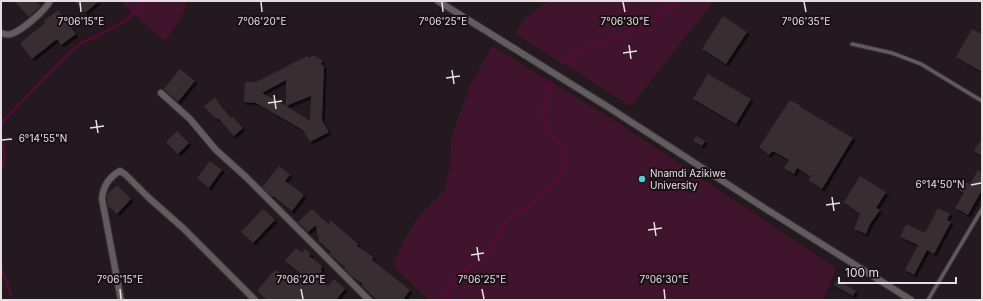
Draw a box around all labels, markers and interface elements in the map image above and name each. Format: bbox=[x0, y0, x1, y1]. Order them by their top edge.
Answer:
text: 7°06'15"E bbox=[58, 15, 104, 27]
text: 7°06'20"E bbox=[238, 15, 286, 27]
text: 7°06'25"E bbox=[419, 15, 467, 27]
text: 7°06'30"E bbox=[601, 15, 649, 27]
text: 7°06'35"E bbox=[782, 15, 830, 27]
text: 6°14'55"N bbox=[19, 132, 67, 144]
place label: Nnamdi Azikiwe University bbox=[650, 167, 726, 191]
marker: Nnamdi Azikiwe University bbox=[637, 174, 647, 184]
text: 6°14'50"N bbox=[916, 178, 964, 190]
scale bar bbox=[839, 259, 956, 285]
text: 100 m bbox=[845, 265, 879, 280]
text: 7°06'15"E bbox=[97, 273, 143, 285]
text: 7°06'20"E bbox=[277, 273, 325, 285]
text: 7°06'25"E bbox=[458, 273, 506, 285]
text: 7°06'30"E bbox=[640, 273, 688, 285]

